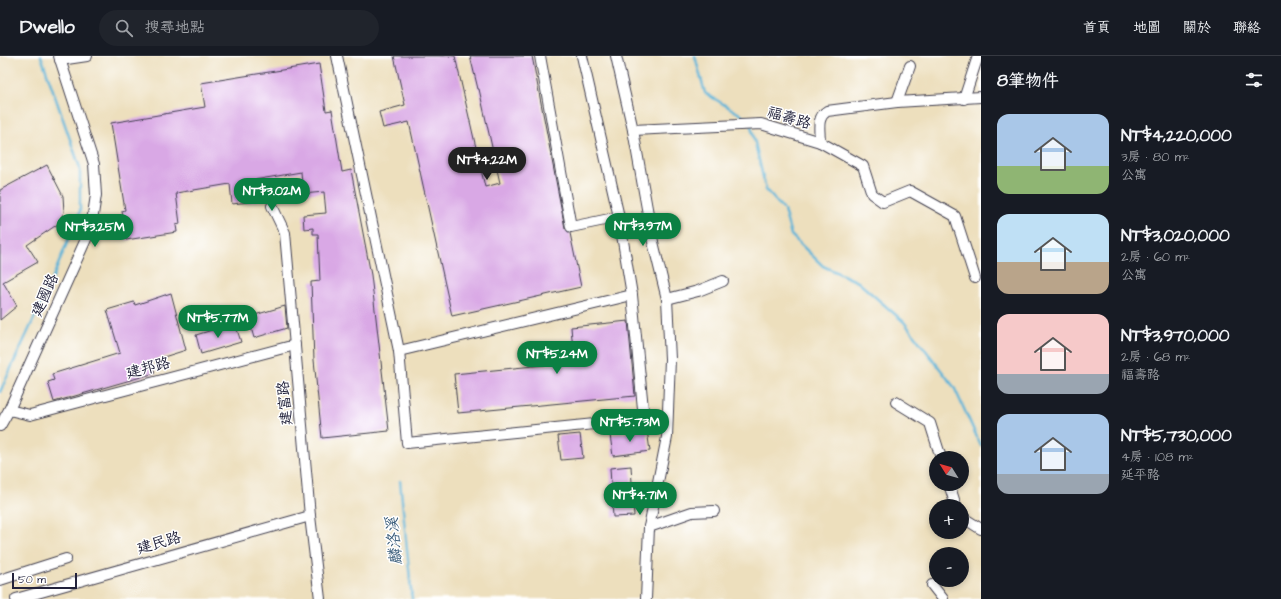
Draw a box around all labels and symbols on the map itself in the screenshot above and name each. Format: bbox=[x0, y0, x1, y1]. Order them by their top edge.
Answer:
street label: 福壽路 bbox=[764, 102, 814, 134]
pin: NT$4.22M bbox=[446, 147, 528, 181]
pin: NT$3.02M bbox=[231, 178, 313, 212]
pin: NT$3.97M bbox=[602, 213, 684, 247]
pin: NT$3.25M bbox=[54, 214, 136, 248]
street label: 建國路 bbox=[26, 270, 64, 320]
pin: NT$5.77M bbox=[177, 305, 259, 339]
pin: NT$5.24M bbox=[516, 341, 598, 375]
street label: 建邦路 bbox=[124, 352, 172, 384]
street label: 建富路 bbox=[273, 380, 297, 426]
pin: NT$5.73M bbox=[589, 409, 671, 443]
north arrow bbox=[929, 451, 969, 491]
pin: NT$4.71M bbox=[599, 482, 681, 516]
water label: 麟洛溪 bbox=[380, 515, 407, 566]
street label: 建民路 bbox=[134, 527, 184, 559]
scale bar bbox=[12, 571, 77, 590]

